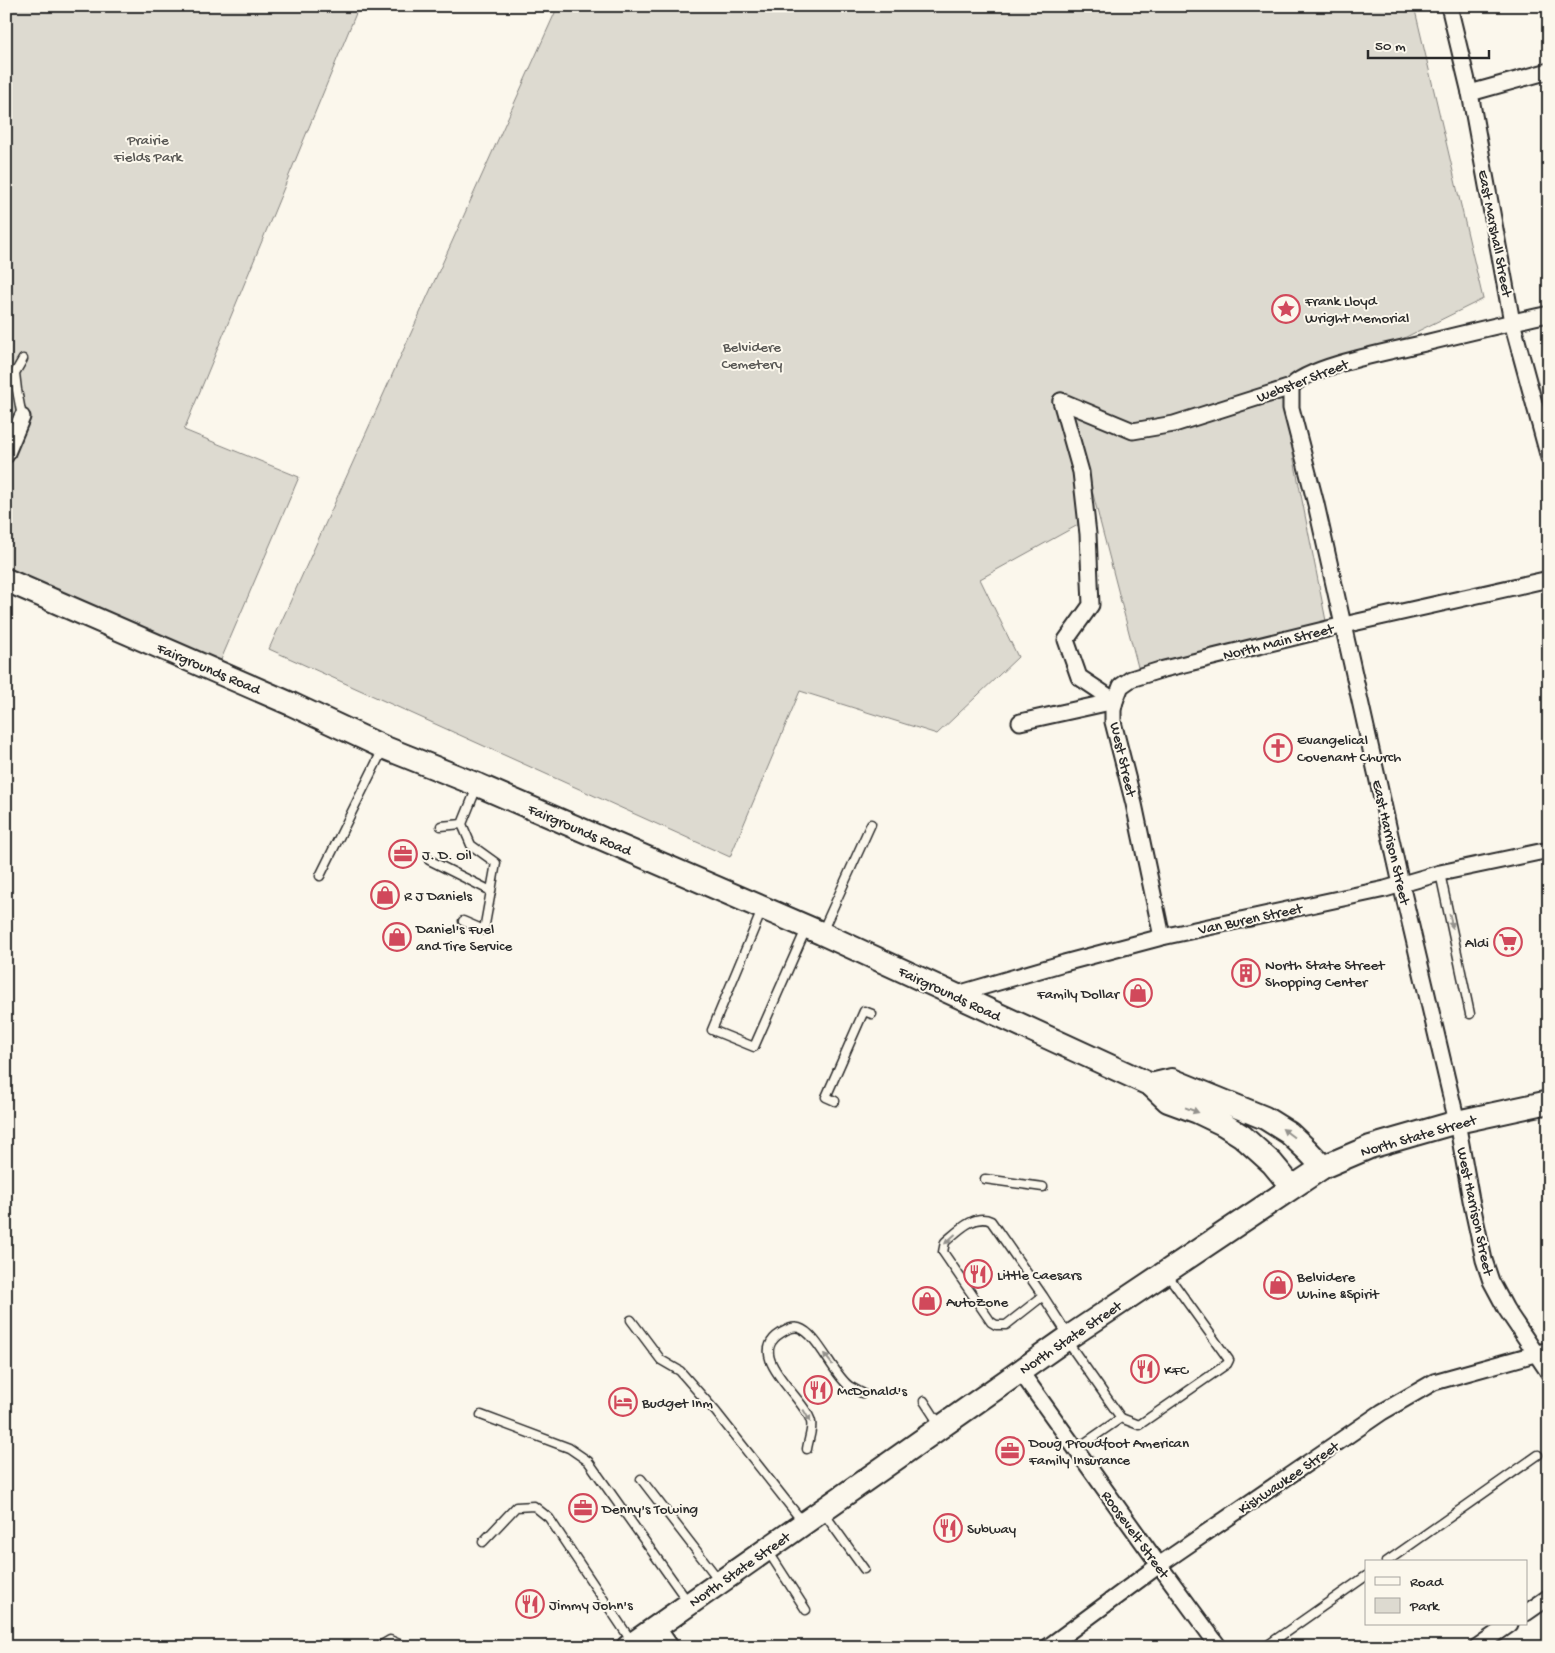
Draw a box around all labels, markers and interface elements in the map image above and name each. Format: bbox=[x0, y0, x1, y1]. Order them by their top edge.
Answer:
scale bar bbox=[1368, 28, 1489, 60]
text: 50 m bbox=[1375, 38, 1406, 56]
park label: Prairie Fields Park bbox=[113, 132, 184, 167]
street label: East Marshall Street bbox=[1473, 168, 1516, 300]
place label: Frank Lloyd Wright Memorial bbox=[1304, 293, 1409, 328]
place icon: Frank Lloyd Wright Memorial bbox=[1271, 294, 1301, 324]
park label: Belvidere Cemetery bbox=[722, 339, 783, 374]
street label: Webster Street bbox=[1254, 355, 1353, 408]
street label: North Main Street bbox=[1221, 620, 1337, 665]
street label: Fairgrounds Road bbox=[153, 639, 264, 700]
street label: West Street bbox=[1105, 721, 1140, 800]
place label: Evangelical Covenant Church bbox=[1297, 732, 1401, 767]
church icon: Evangelical Covenant Church bbox=[1263, 733, 1293, 763]
street label: East Harrison Street bbox=[1367, 778, 1414, 908]
street label: Fairgrounds Road bbox=[524, 800, 635, 861]
office icon: J. D. Oil bbox=[388, 839, 418, 869]
place label: J. D. Oil bbox=[422, 847, 472, 865]
shop icon: R J Daniels bbox=[370, 880, 400, 910]
place label: R J Daniels bbox=[404, 888, 472, 906]
street label: Van Buren Street bbox=[1196, 900, 1306, 940]
one-way arrow bbox=[1447, 913, 1455, 929]
place label: Daniel's Fuel and Tire Service bbox=[415, 921, 512, 956]
shop icon: Daniel's Fuel and Tire Service bbox=[382, 922, 412, 952]
supermarket icon: Aldi bbox=[1493, 927, 1523, 957]
place label: Aldi bbox=[1465, 935, 1489, 953]
place label: North State Street Shopping Center bbox=[1265, 957, 1386, 992]
building icon: North State Street Shopping Center bbox=[1231, 958, 1261, 988]
street label: Fairgrounds Road bbox=[894, 963, 1004, 1027]
shop icon: Family Dollar bbox=[1123, 978, 1153, 1008]
place label: Family Dollar bbox=[1036, 986, 1121, 1004]
one-way arrow bbox=[1185, 1106, 1200, 1114]
street label: North State Street bbox=[1359, 1111, 1480, 1162]
one-way arrow bbox=[1281, 1128, 1295, 1138]
street label: West Harrison Street bbox=[1452, 1146, 1497, 1279]
one-way arrow bbox=[943, 1234, 956, 1245]
restaurant icon: Little Caesars bbox=[963, 1259, 993, 1289]
place label: Little Caesars bbox=[997, 1267, 1082, 1285]
place label: Belvidere Whine &Spirit bbox=[1296, 1269, 1381, 1304]
shop icon: Belvidere Whine &Spirit bbox=[1263, 1270, 1293, 1300]
shop icon: AutoZone bbox=[912, 1286, 942, 1316]
place label: AutoZone bbox=[946, 1294, 1008, 1312]
street label: North State Street bbox=[1017, 1297, 1127, 1380]
one-way arrow bbox=[823, 1352, 833, 1366]
restaurant icon: KFC bbox=[1130, 1354, 1160, 1384]
place label: KFC bbox=[1164, 1362, 1189, 1380]
restaurant icon: McDonald's bbox=[803, 1375, 833, 1405]
place label: McDonald's bbox=[837, 1383, 907, 1401]
hotel icon: Budget Inm bbox=[608, 1387, 638, 1417]
place label: Budget Inm bbox=[641, 1395, 713, 1413]
one-way arrow bbox=[803, 1408, 811, 1423]
place label: Doug Proudfoot American Family Insurance bbox=[1028, 1435, 1189, 1470]
office icon: Doug Proudfoot American Family Insurance bbox=[995, 1436, 1025, 1466]
street label: Kishwaukee Street bbox=[1235, 1437, 1345, 1519]
street label: Roosevelt Street bbox=[1097, 1488, 1173, 1584]
office icon: Denny's Towing bbox=[568, 1493, 598, 1523]
place label: Denny's Towing bbox=[601, 1501, 698, 1519]
restaurant icon: Subway bbox=[933, 1513, 963, 1543]
place label: Subway bbox=[967, 1521, 1017, 1539]
street label: North State Street bbox=[686, 1528, 796, 1612]
legend bbox=[1365, 1560, 1528, 1626]
text: Road bbox=[1410, 1574, 1444, 1592]
restaurant icon: Jimmy John's bbox=[515, 1589, 545, 1619]
place label: Jimmy John's bbox=[549, 1597, 633, 1615]
text: Park bbox=[1409, 1598, 1440, 1616]

